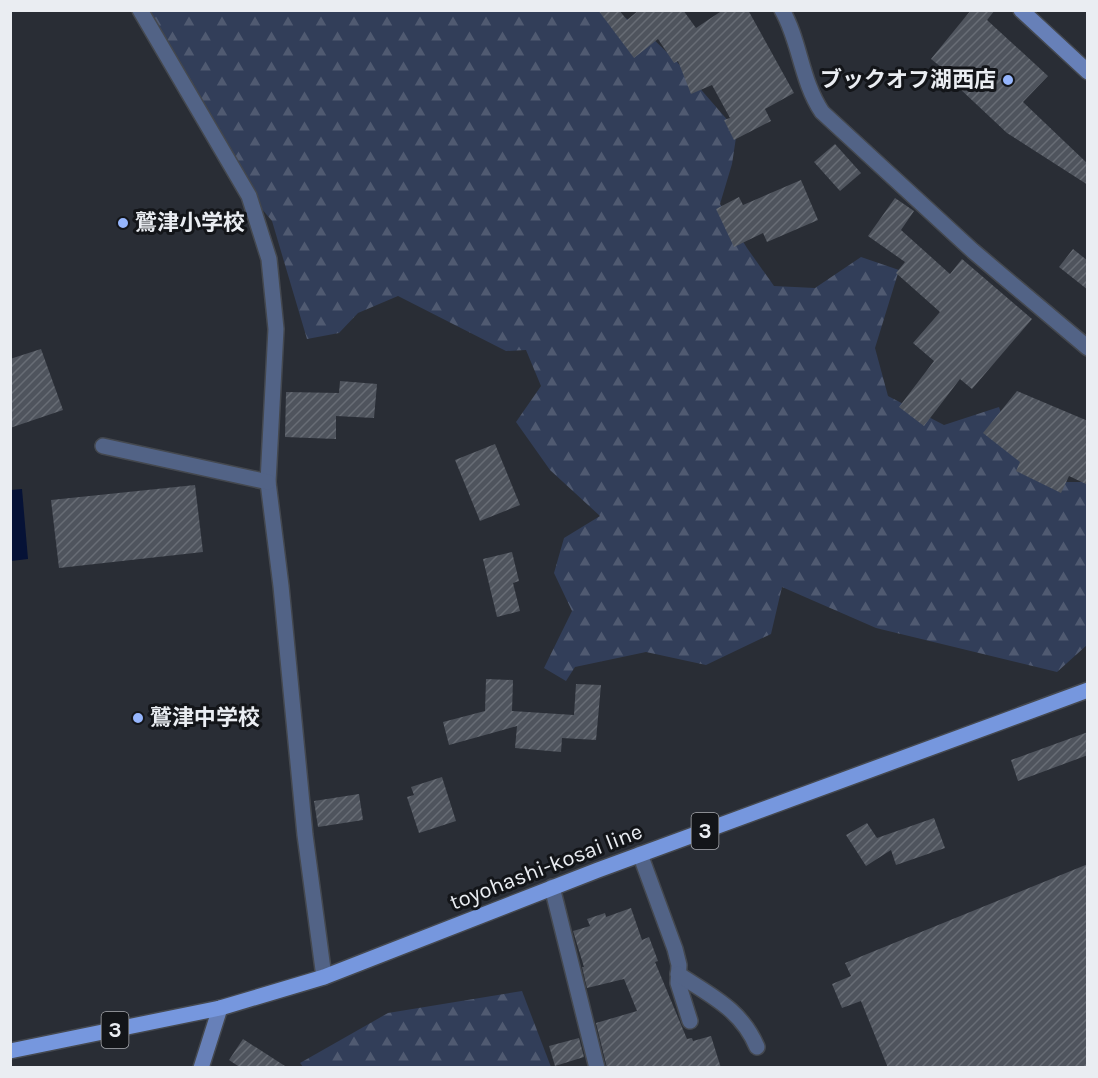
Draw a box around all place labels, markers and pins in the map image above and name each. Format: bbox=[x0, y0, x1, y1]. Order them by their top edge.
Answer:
place label: ブックオフ湖西店 bbox=[820, 67, 996, 93]
marker: ブックオフ湖西店 bbox=[1001, 73, 1015, 87]
place label: 鷲津小学校 bbox=[135, 210, 245, 236]
marker: 鷲津小学校 bbox=[116, 216, 130, 230]
place label: 鷲津中学校 bbox=[150, 705, 260, 731]
marker: 鷲津中学校 bbox=[131, 711, 145, 725]

